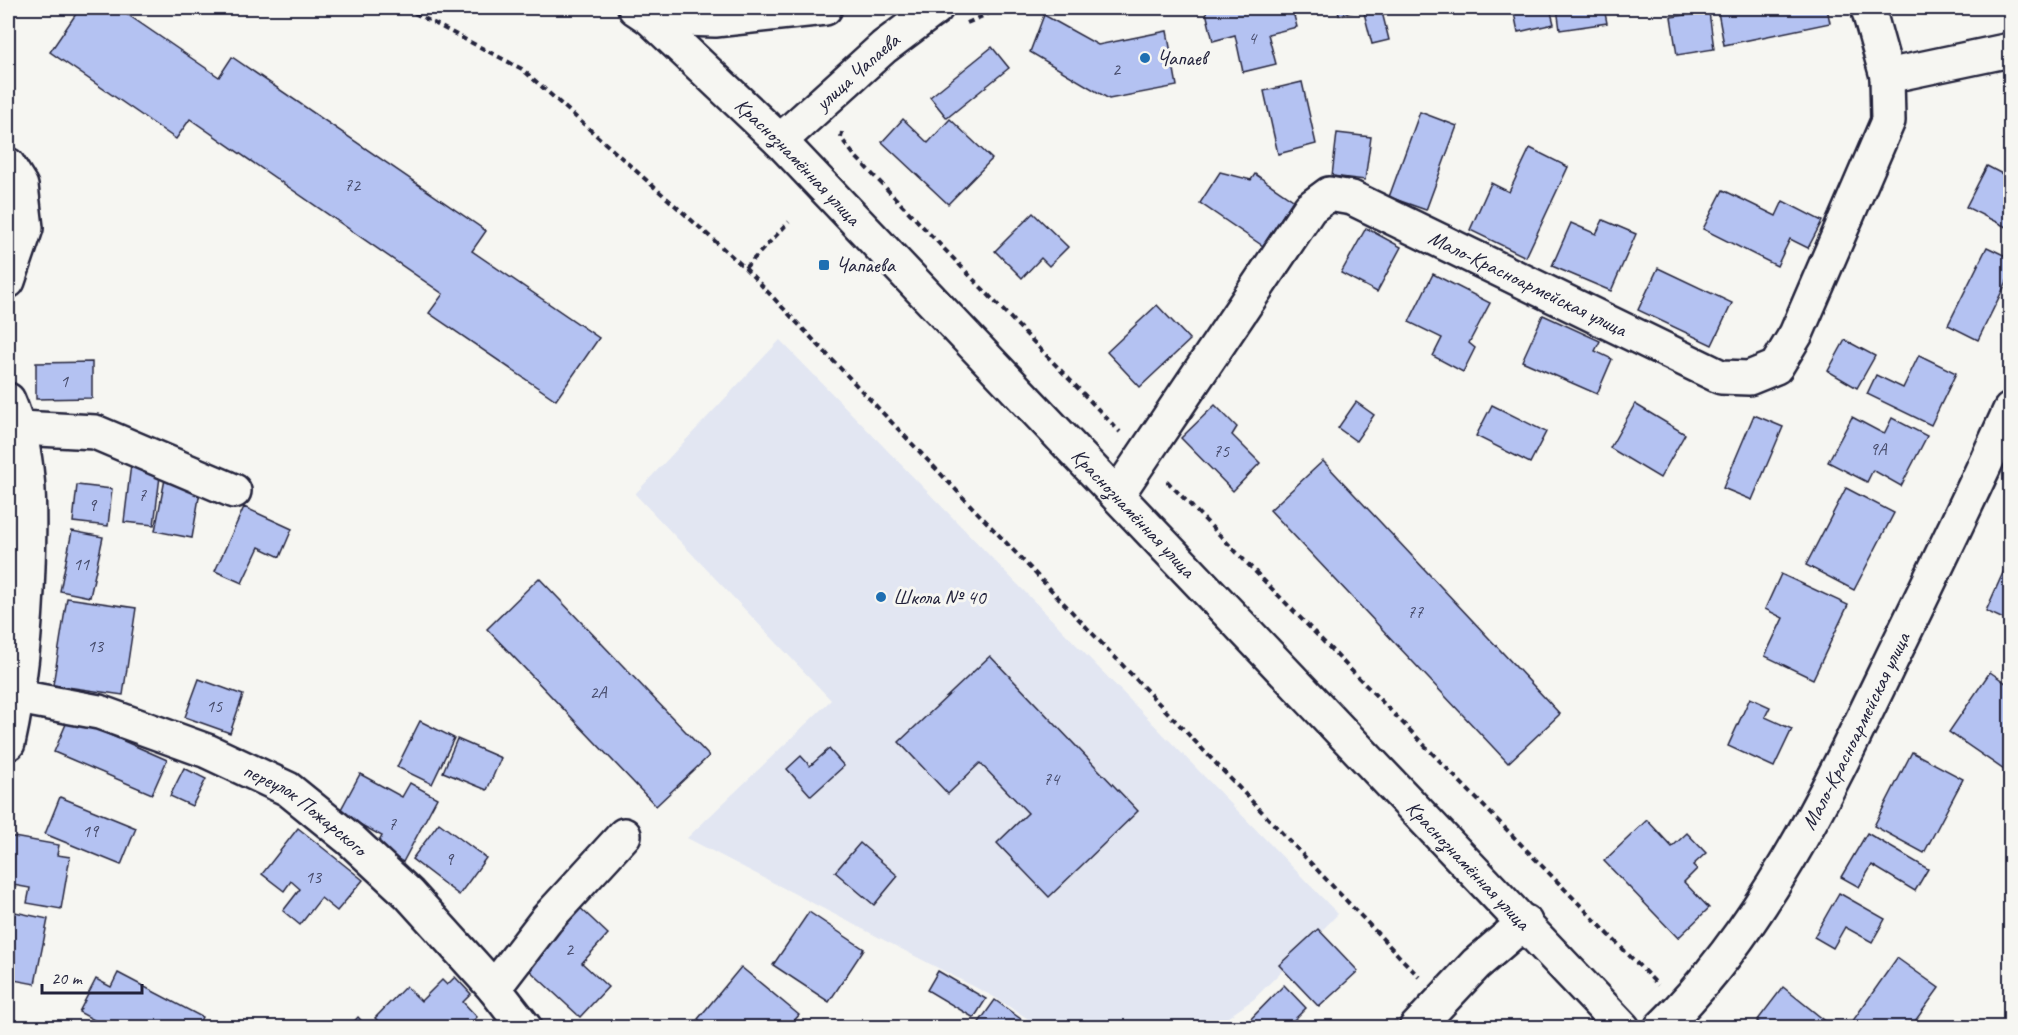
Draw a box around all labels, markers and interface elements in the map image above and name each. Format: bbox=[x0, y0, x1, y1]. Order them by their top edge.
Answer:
street label: улица Чапаева bbox=[808, 26, 906, 117]
house number: 4 bbox=[1248, 27, 1258, 49]
place label: Чапаев bbox=[1157, 45, 1211, 71]
marker: Чапаев bbox=[1138, 51, 1152, 65]
house number: 2 bbox=[1112, 58, 1122, 80]
street label: Краснознамённая улица bbox=[729, 92, 867, 232]
house number: 72 bbox=[344, 174, 362, 196]
street label: Мало-Красноармейская улица bbox=[1424, 224, 1632, 343]
place label: Чапаева bbox=[836, 252, 897, 278]
marker: Чапаева bbox=[817, 258, 831, 272]
house number: 1 bbox=[60, 370, 69, 392]
house number: 9А bbox=[1869, 438, 1888, 460]
house number: 75 bbox=[1213, 440, 1230, 462]
street label: Краснознамённая улица bbox=[1066, 443, 1202, 584]
house number: 7 bbox=[138, 484, 147, 506]
house number: 9 bbox=[88, 494, 98, 516]
house number: 11 bbox=[73, 553, 90, 575]
place label: Школа № 40 bbox=[893, 584, 987, 610]
marker: Школа № 40 bbox=[874, 590, 888, 604]
house number: 77 bbox=[1407, 601, 1424, 623]
street label: Мало-Красноармейская улица bbox=[1795, 627, 1916, 834]
house number: 13 bbox=[87, 635, 105, 657]
house number: 2А bbox=[589, 681, 608, 703]
house number: 15 bbox=[206, 695, 223, 717]
street label: переулок Пожарского bbox=[239, 757, 375, 863]
house number: 74 bbox=[1043, 768, 1061, 790]
street label: Краснознамённая улица bbox=[1401, 795, 1537, 936]
house number: 7 bbox=[388, 813, 397, 835]
house number: 19 bbox=[82, 820, 100, 842]
house number: 9 bbox=[445, 848, 455, 870]
house number: 13 bbox=[305, 866, 323, 888]
house number: 2 bbox=[565, 938, 575, 960]
scale bar bbox=[42, 957, 142, 995]
text: 20 m bbox=[51, 967, 84, 989]

